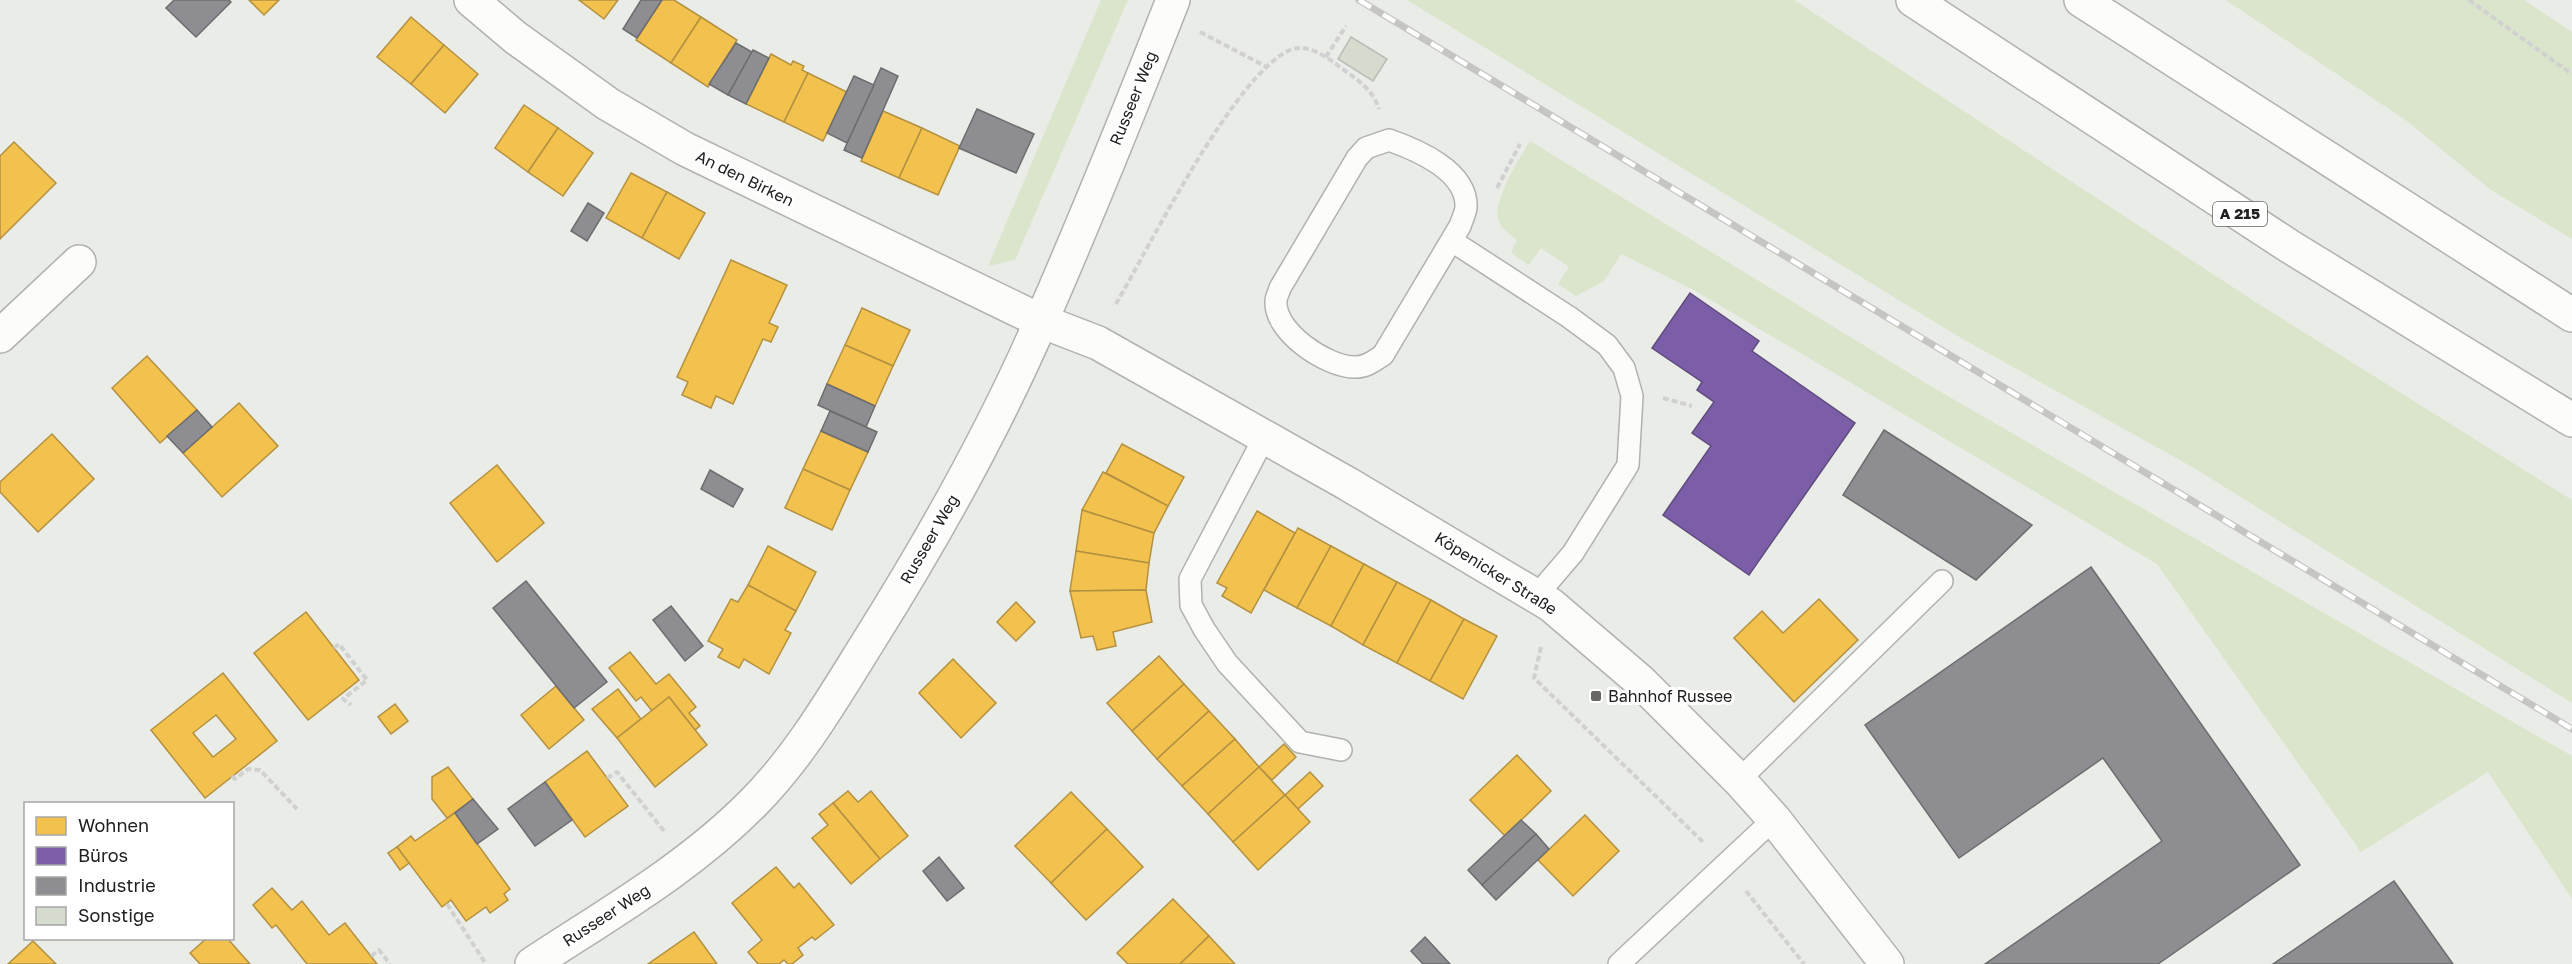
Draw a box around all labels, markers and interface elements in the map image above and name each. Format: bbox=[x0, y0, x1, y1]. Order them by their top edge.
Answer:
street label: Russeer Weg bbox=[1105, 48, 1161, 148]
street label: An den Birken bbox=[693, 146, 797, 210]
road number: A 215 bbox=[2213, 202, 2267, 226]
street label: Russeer Weg bbox=[895, 491, 963, 587]
street label: Köpenicker Straße bbox=[1431, 527, 1561, 619]
place label: Bahnhof Russee bbox=[1608, 686, 1732, 706]
marker: Bahnhof Russee bbox=[1589, 689, 1603, 703]
legend bbox=[24, 802, 234, 940]
text: Wohnen bbox=[78, 814, 149, 836]
text: Büros bbox=[78, 844, 128, 866]
text: Industrie bbox=[78, 874, 156, 896]
street label: Russeer Weg bbox=[559, 879, 653, 951]
text: Sonstige bbox=[78, 904, 154, 926]

